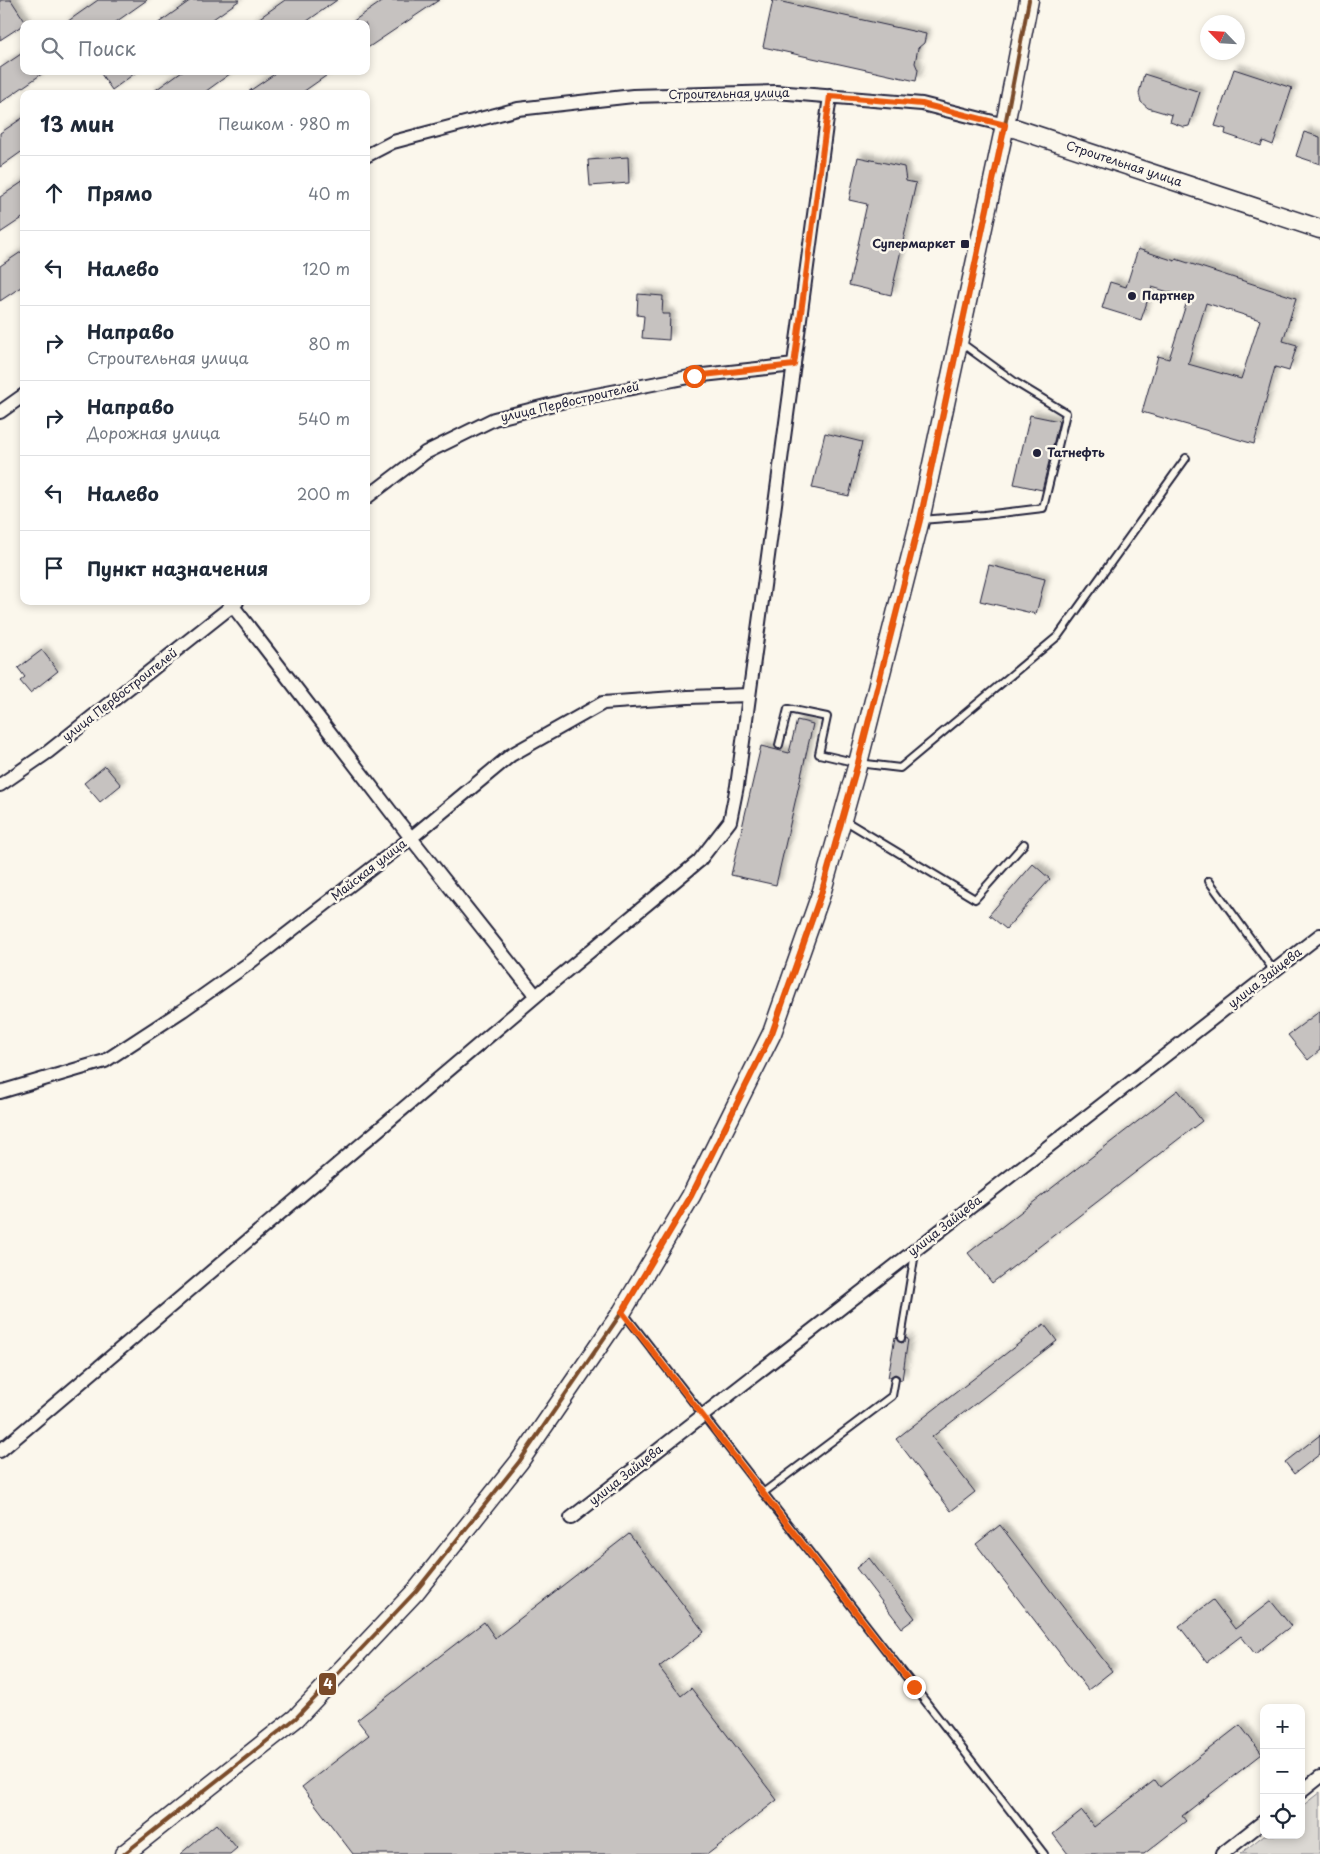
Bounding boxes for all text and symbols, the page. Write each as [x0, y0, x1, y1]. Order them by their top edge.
north arrow [1200, 15, 1245, 60]
search box [20, 20, 370, 75]
icon: search [38, 34, 66, 62]
text: Поиск [78, 34, 136, 62]
street label: Строительная улица [668, 83, 790, 103]
text: 13 мин [40, 107, 115, 139]
text: Пешком · 980 m [218, 111, 350, 135]
street label: Строительная улица [1064, 136, 1185, 190]
icon: ahead [40, 179, 68, 207]
text: Прямо [87, 179, 152, 207]
text: 40 m [308, 181, 350, 205]
place label: Супермаркет [872, 234, 956, 252]
marker: Супермаркет [959, 238, 971, 250]
icon: left [40, 254, 68, 282]
text: Налево [87, 254, 159, 282]
text: 120 m [303, 256, 350, 280]
place label: Партнер [1142, 286, 1195, 304]
marker: Партнер [1126, 290, 1138, 302]
text: Направо [87, 317, 174, 345]
icon: right [40, 329, 68, 357]
text: 80 m [308, 331, 350, 355]
text: Строительная улица [87, 345, 249, 369]
route start [683, 365, 706, 388]
street label: улица Первостроителей [499, 376, 641, 426]
text: Направо [87, 392, 174, 420]
icon: right [40, 404, 68, 432]
text: 540 m [297, 406, 350, 430]
text: Дорожная улица [87, 420, 220, 444]
place label: Татнефть [1047, 443, 1105, 461]
marker: Татнефть [1031, 447, 1043, 459]
icon: left [40, 479, 68, 507]
text: Налево [87, 479, 159, 507]
text: 200 m [297, 481, 350, 505]
icon: arrive [40, 554, 68, 582]
text: Пункт назначения [87, 554, 268, 582]
street label: улица Первостроителей [58, 643, 181, 745]
street label: Майская улица [327, 834, 410, 904]
street label: улица Зайцева [1224, 942, 1306, 1012]
street label: улица Зайцева [904, 1190, 986, 1260]
street label: улица Зайцева [585, 1439, 667, 1509]
line badge: 4 [318, 1672, 337, 1696]
text: 4 [323, 1673, 333, 1694]
route end [903, 1676, 926, 1699]
map controls [1260, 1704, 1305, 1839]
button: + [1260, 1704, 1305, 1749]
button: − [1260, 1749, 1305, 1794]
button: locate [1260, 1794, 1305, 1839]

